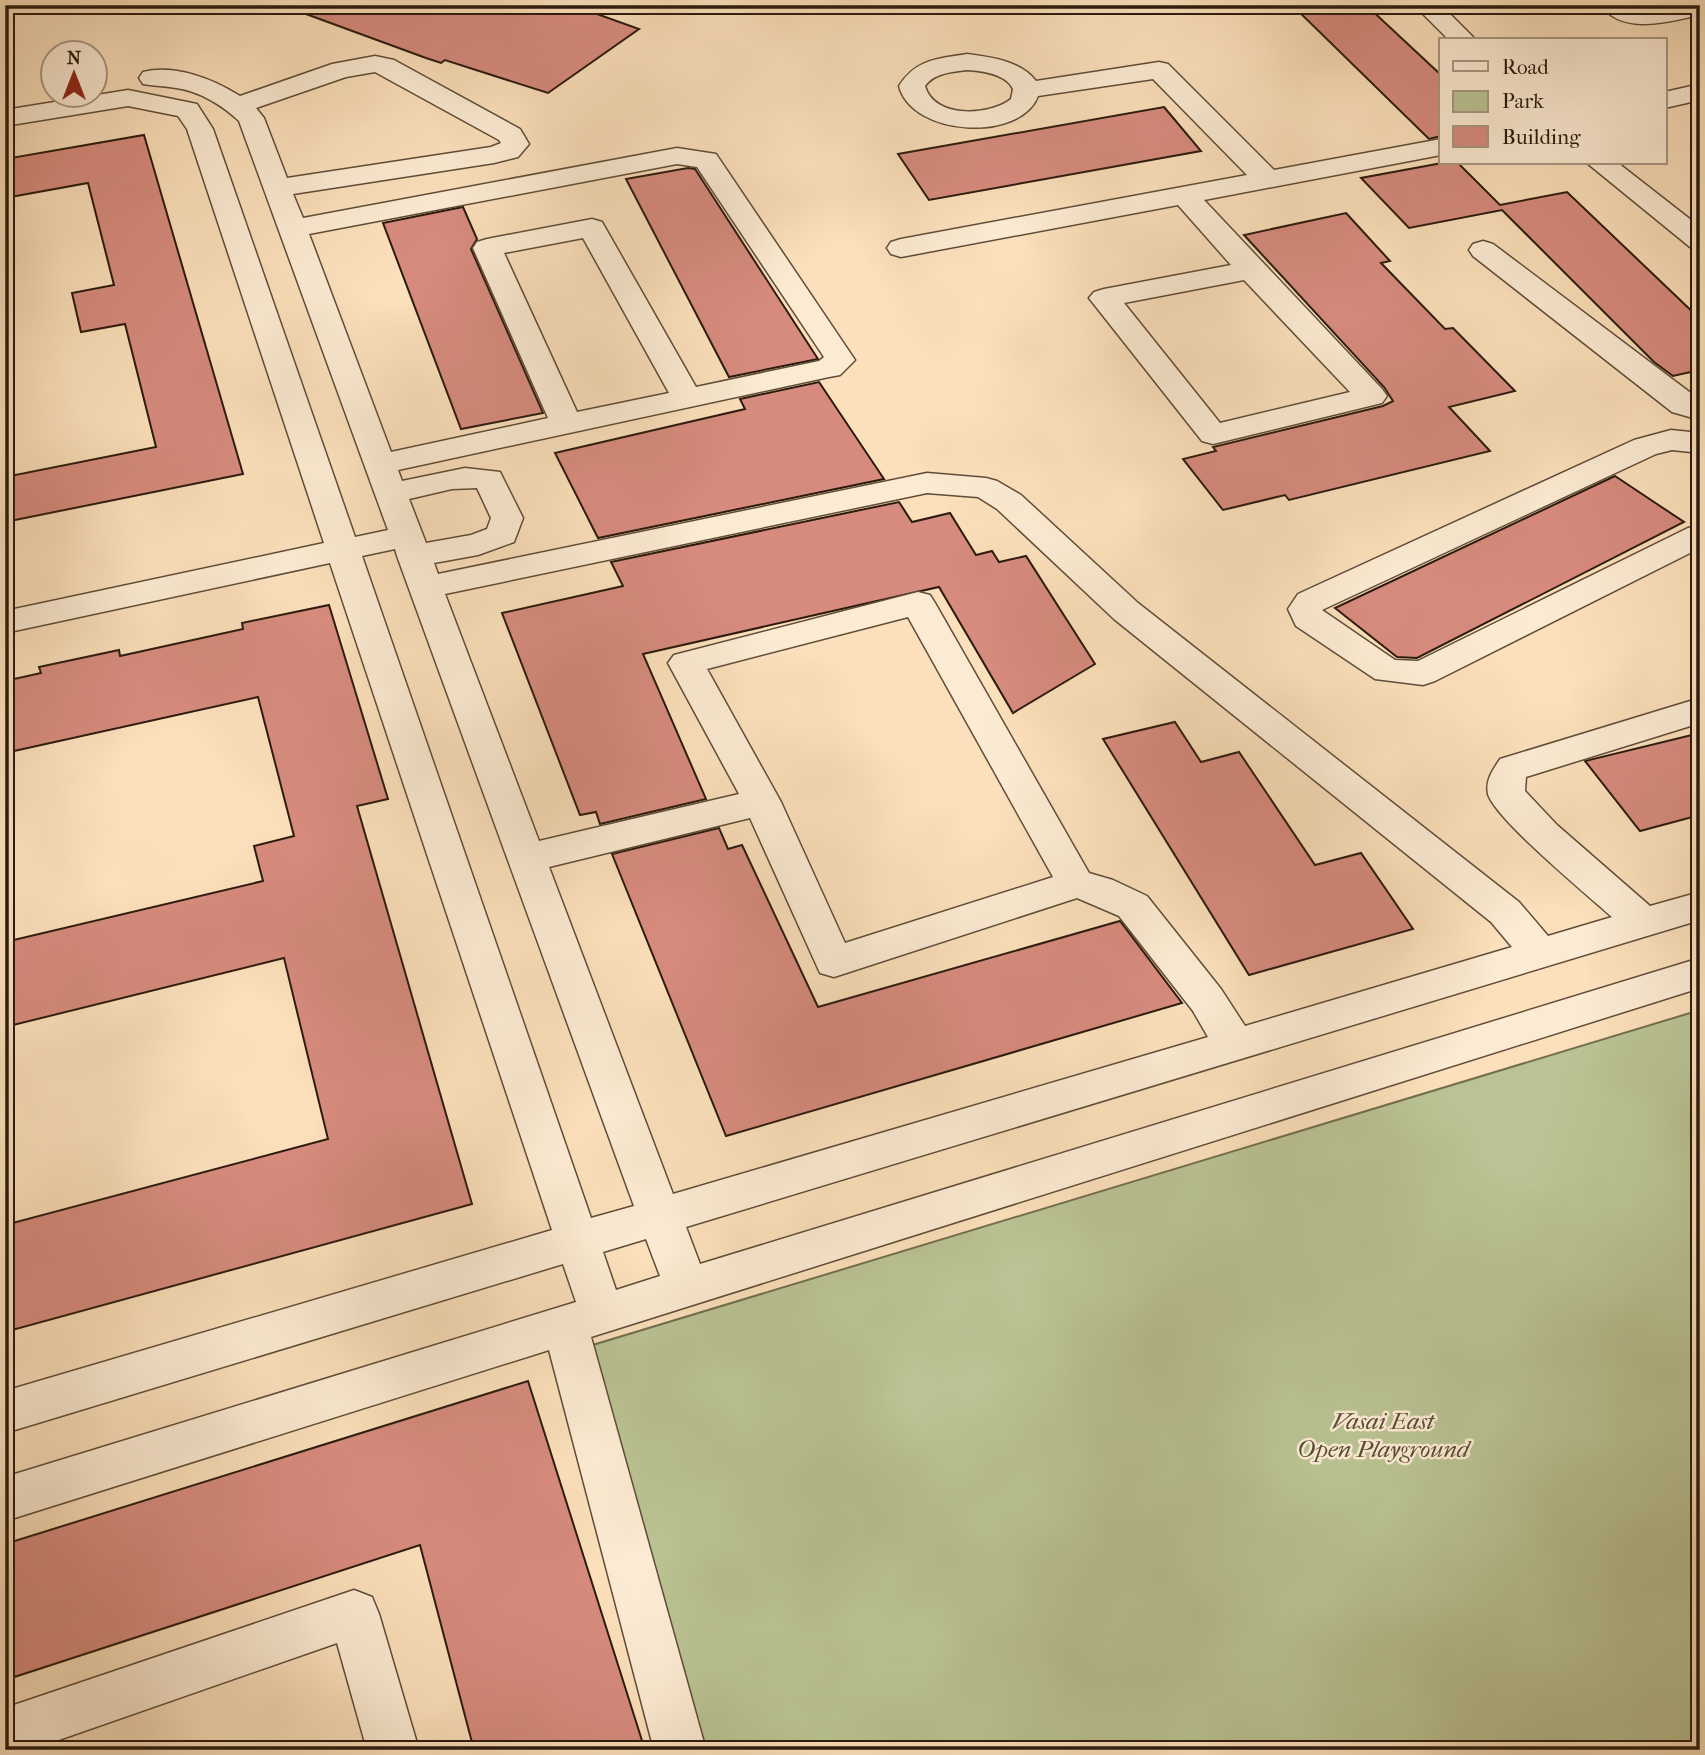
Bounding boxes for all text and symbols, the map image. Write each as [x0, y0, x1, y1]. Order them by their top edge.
north arrow [38, 38, 108, 108]
legend [1439, 38, 1666, 164]
text: N [67, 47, 82, 69]
text: Road [1502, 55, 1549, 79]
text: Park [1502, 89, 1544, 113]
text: Building [1502, 125, 1581, 149]
park label: Vasai East Open Playground [1297, 1407, 1472, 1463]

